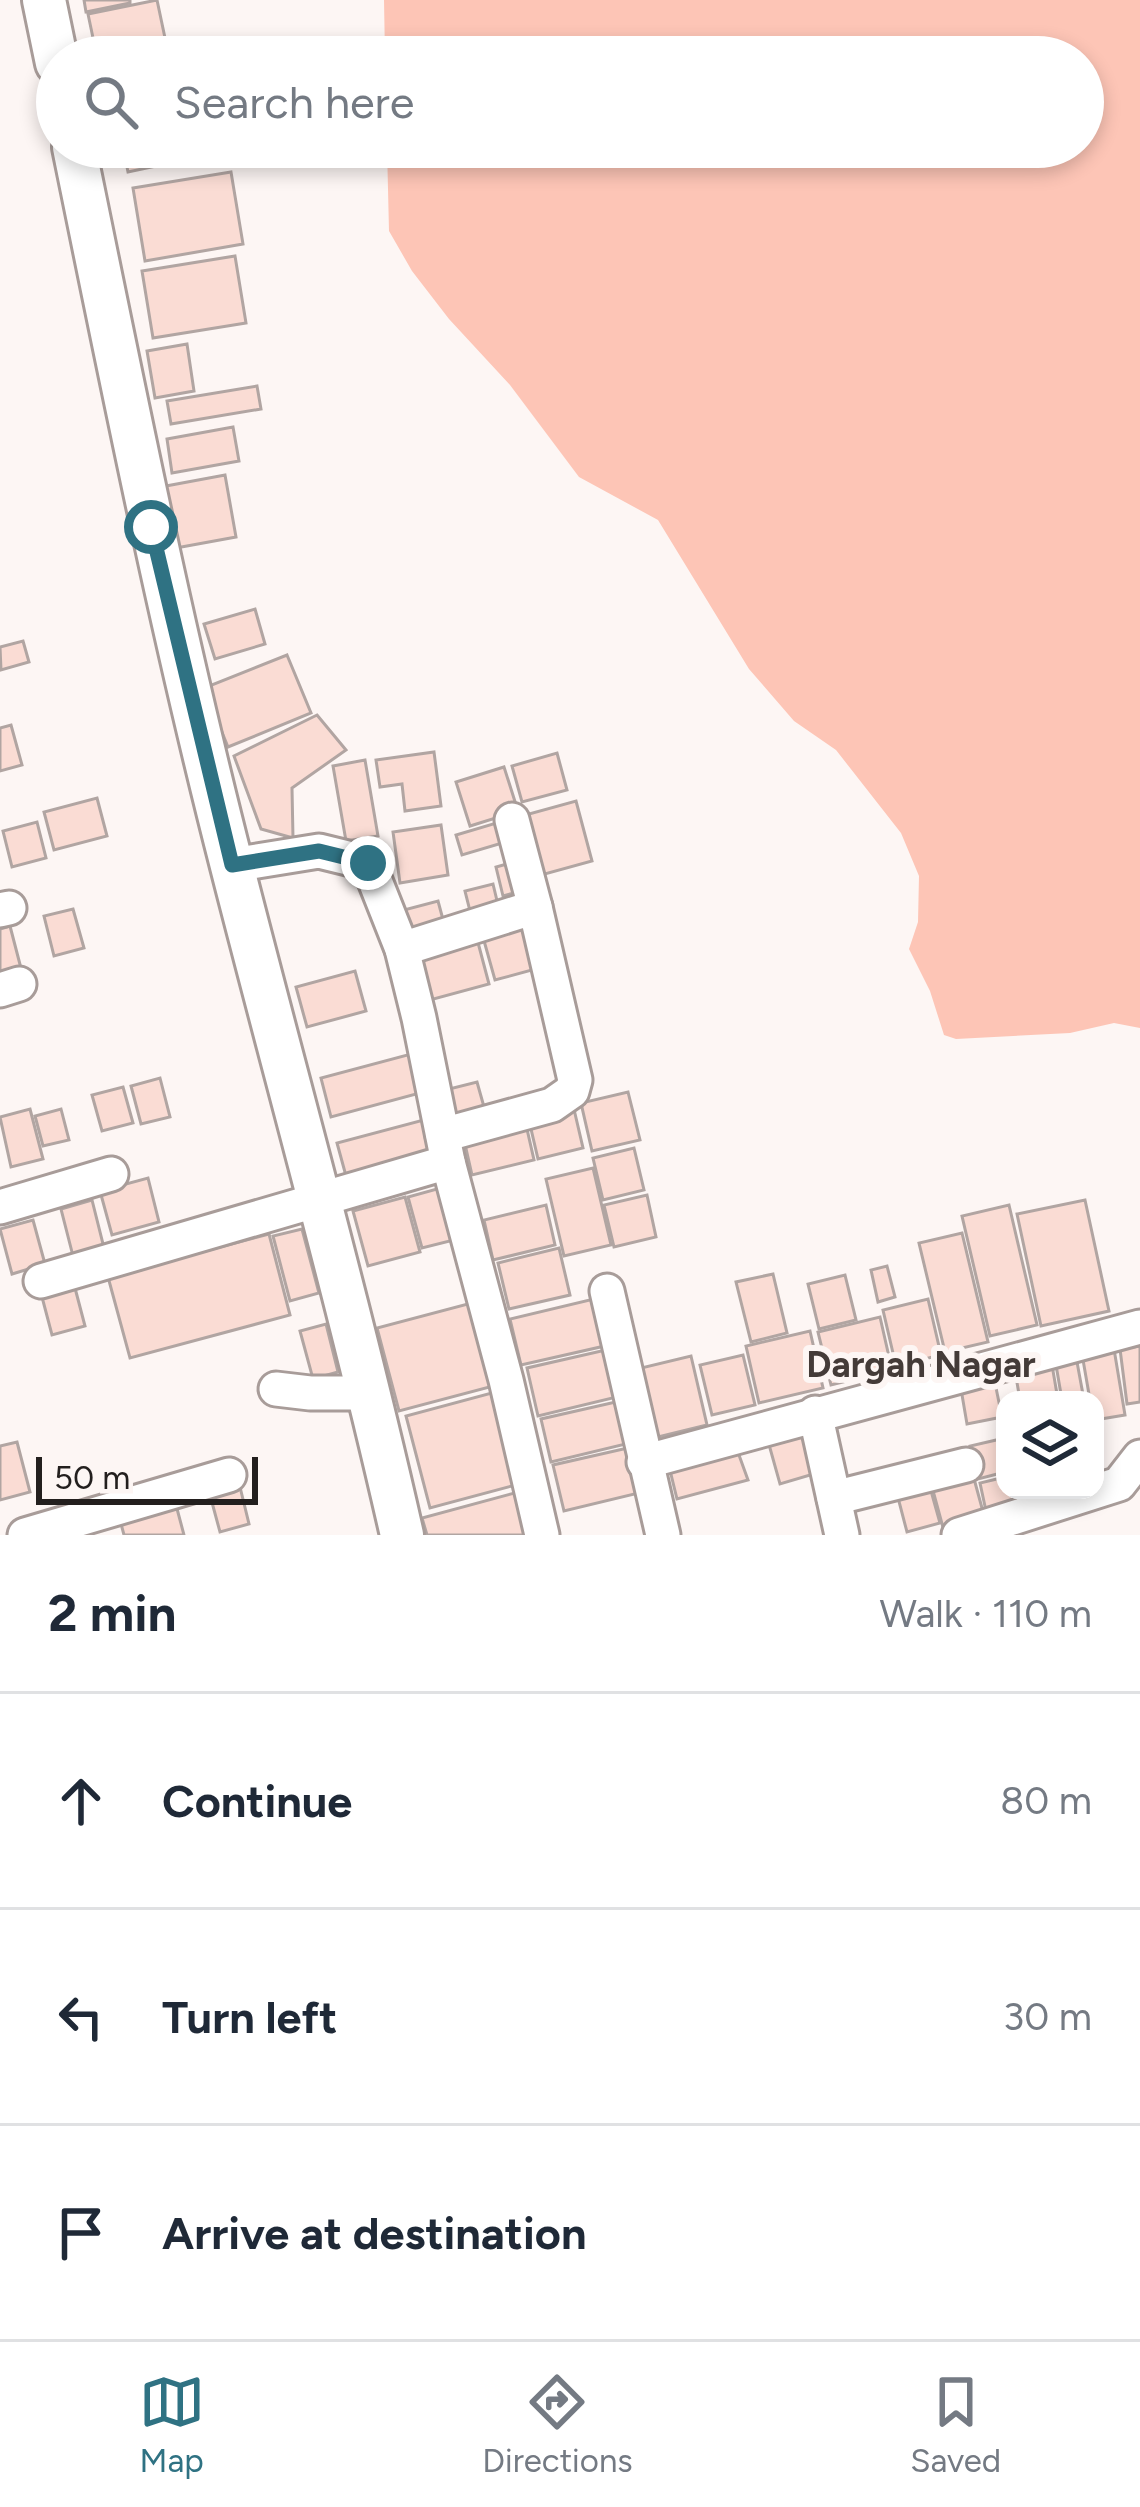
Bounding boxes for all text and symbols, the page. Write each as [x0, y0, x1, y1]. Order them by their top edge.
search box [36, 36, 1104, 168]
icon: search [78, 69, 144, 135]
text: Search here [174, 75, 414, 129]
route start [124, 500, 178, 554]
route end [341, 836, 395, 890]
district label: Dargah Nagar [806, 1343, 1036, 1386]
map controls [996, 1391, 1104, 1499]
button: layers [996, 1391, 1104, 1499]
scale bar [36, 1451, 258, 1504]
text: 50 m [54, 1458, 130, 1497]
text: 2 min [48, 1583, 176, 1644]
text: Walk · 110 m [880, 1590, 1092, 1637]
icon: ahead [48, 1768, 114, 1834]
text: Continue [162, 1774, 352, 1828]
text: 80 m [1000, 1777, 1092, 1824]
icon: left [48, 1984, 114, 2050]
text: Turn left [162, 1990, 337, 2044]
text: 30 m [1003, 1993, 1092, 2040]
icon: arrive [48, 2200, 114, 2266]
text: Arrive at destination [162, 2206, 586, 2260]
tab: Map [139, 2369, 205, 2480]
tab: Directions [482, 2369, 633, 2480]
tab: Saved [910, 2369, 1001, 2480]

